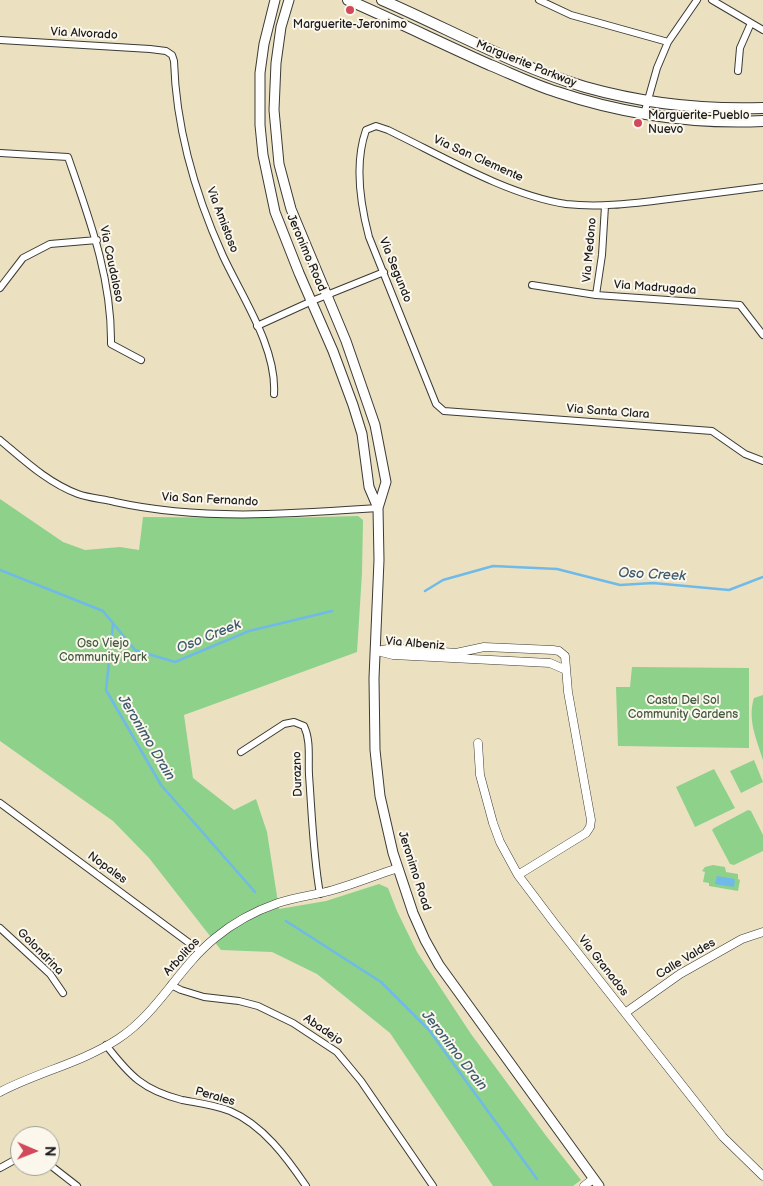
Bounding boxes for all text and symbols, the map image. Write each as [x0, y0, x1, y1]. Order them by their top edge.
marker: Marguerite-Jeronimo [344, 4, 356, 16]
place label: Marguerite-Jeronimo [293, 18, 407, 32]
street label: Via Alvorado [50, 25, 118, 43]
street label: Marguerite Parkway [474, 37, 578, 91]
place label: Marguerite-Pueblo Nuevo [648, 109, 749, 137]
marker: Marguerite-Pueblo Nuevo [632, 117, 644, 129]
street label: Via San Clemente [431, 133, 525, 185]
street label: Via Amistoso [203, 185, 241, 255]
street label: Jeronimo Road [283, 212, 329, 294]
street label: Via Medono [580, 217, 600, 283]
street label: Via Caudaloso [96, 224, 126, 304]
street label: Via Segundo [375, 235, 415, 305]
street label: Via Madrugada [613, 278, 697, 298]
street label: Via Santa Clara [566, 402, 650, 422]
street label: Via San Fernando [161, 490, 259, 510]
water label: Oso Creek [618, 565, 686, 585]
water label: Oso Creek [174, 616, 244, 658]
street label: Via Albeniz [385, 634, 445, 654]
park label: Oso Viejo Community Park [59, 637, 147, 665]
water label: Jeronimo Drain [114, 692, 178, 784]
park label: Casta Del Sol Community Gardens [628, 694, 738, 722]
street label: Durazno [290, 751, 306, 797]
street label: Jeronimo Road [394, 829, 434, 913]
street label: Nopales [84, 849, 130, 887]
street label: Golondrina [14, 926, 66, 978]
street label: Via Granados [575, 933, 631, 999]
street label: Arbolitos [161, 935, 203, 979]
street label: Calle Valdes [654, 936, 718, 982]
water label: Jeronimo Drain [418, 1008, 490, 1094]
street label: Abadejo [301, 1012, 345, 1048]
street label: Perales [193, 1084, 237, 1110]
north arrow [10, 1126, 60, 1176]
text: N [41, 1146, 58, 1157]

